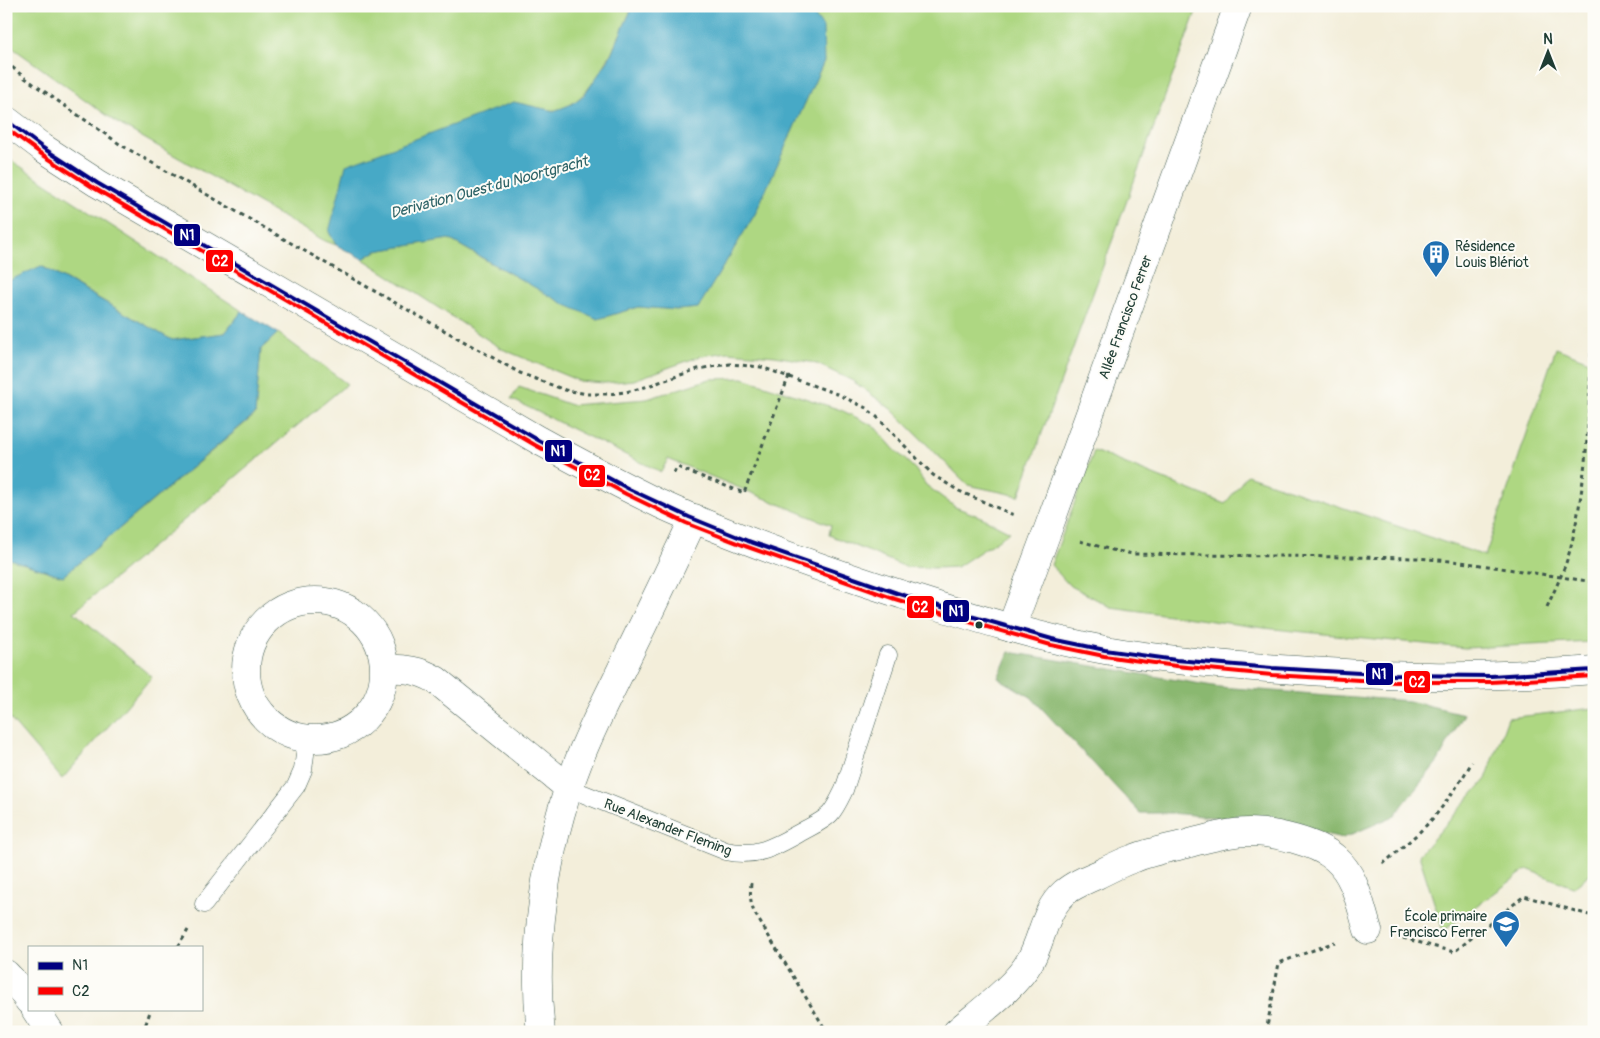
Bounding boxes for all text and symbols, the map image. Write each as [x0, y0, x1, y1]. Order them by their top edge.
north arrow [1522, 28, 1572, 78]
text: N [1543, 31, 1553, 48]
water label: Derivation Ouest du Noortgracht [388, 151, 592, 223]
line badge: N1 [173, 223, 201, 247]
text: N1 [180, 227, 194, 244]
place label: Résidence Louis Blériot [1455, 238, 1529, 271]
building icon: Résidence Louis Blériot [1421, 239, 1451, 278]
line badge: C2 [205, 249, 234, 273]
text: C2 [212, 253, 228, 270]
street label: Allée Francisco Ferrer [1095, 253, 1156, 381]
line badge: N1 [544, 439, 573, 463]
text: N1 [551, 443, 565, 460]
line badge: C2 [578, 464, 606, 488]
text: C2 [584, 467, 600, 484]
line badge: C2 [906, 595, 935, 619]
text: C2 [912, 599, 928, 616]
line badge: N1 [942, 599, 970, 623]
text: N1 [949, 603, 963, 620]
unlabelled marker [974, 620, 984, 630]
line badge: N1 [1365, 662, 1394, 686]
text: N1 [1372, 666, 1386, 683]
line badge: C2 [1403, 670, 1431, 694]
text: C2 [1409, 674, 1425, 691]
street label: Rue Alexander Fleming [601, 795, 734, 860]
place label: École primaire Francisco Ferrer [1390, 907, 1487, 941]
school or university icon: École primaire Francisco Ferrer [1491, 909, 1521, 948]
legend [28, 946, 202, 1010]
text: N1 [72, 956, 88, 975]
text: C2 [72, 982, 90, 1001]

